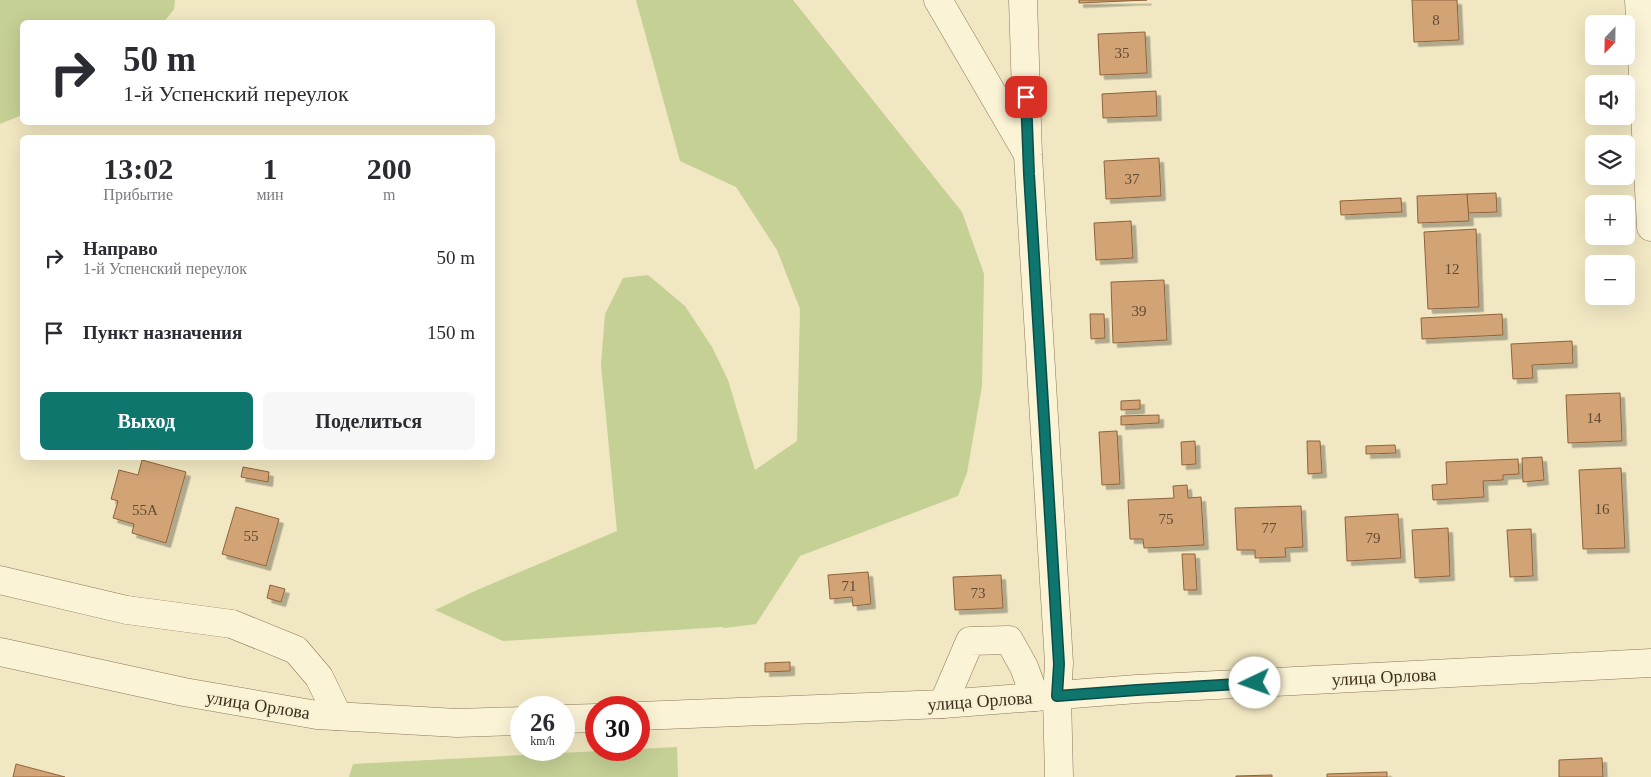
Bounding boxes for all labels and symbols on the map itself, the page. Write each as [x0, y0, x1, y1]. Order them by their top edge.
house number: 8 [1432, 12, 1440, 28]
north arrow [1585, 15, 1635, 65]
house number: 35 [1115, 45, 1130, 61]
pin [1005, 76, 1047, 118]
house number: 37 [1125, 171, 1140, 187]
house number: 12 [1445, 261, 1460, 277]
house number: 39 [1132, 303, 1147, 319]
house number: 14 [1587, 410, 1602, 426]
house number: 16 [1595, 501, 1610, 517]
house number: 55А [132, 502, 158, 518]
house number: 75 [1159, 511, 1174, 527]
house number: 77 [1262, 520, 1277, 536]
house number: 55 [244, 528, 259, 544]
house number: 79 [1366, 530, 1381, 546]
house number: 71 [842, 578, 857, 594]
house number: 73 [971, 585, 986, 601]
position arrow [1228, 656, 1280, 708]
street label: улица Орлова [1331, 664, 1437, 690]
street label: улица Орлова [205, 687, 311, 723]
street label: улица Орлова [927, 687, 1033, 715]
speed limit sign: 30 [585, 696, 650, 761]

